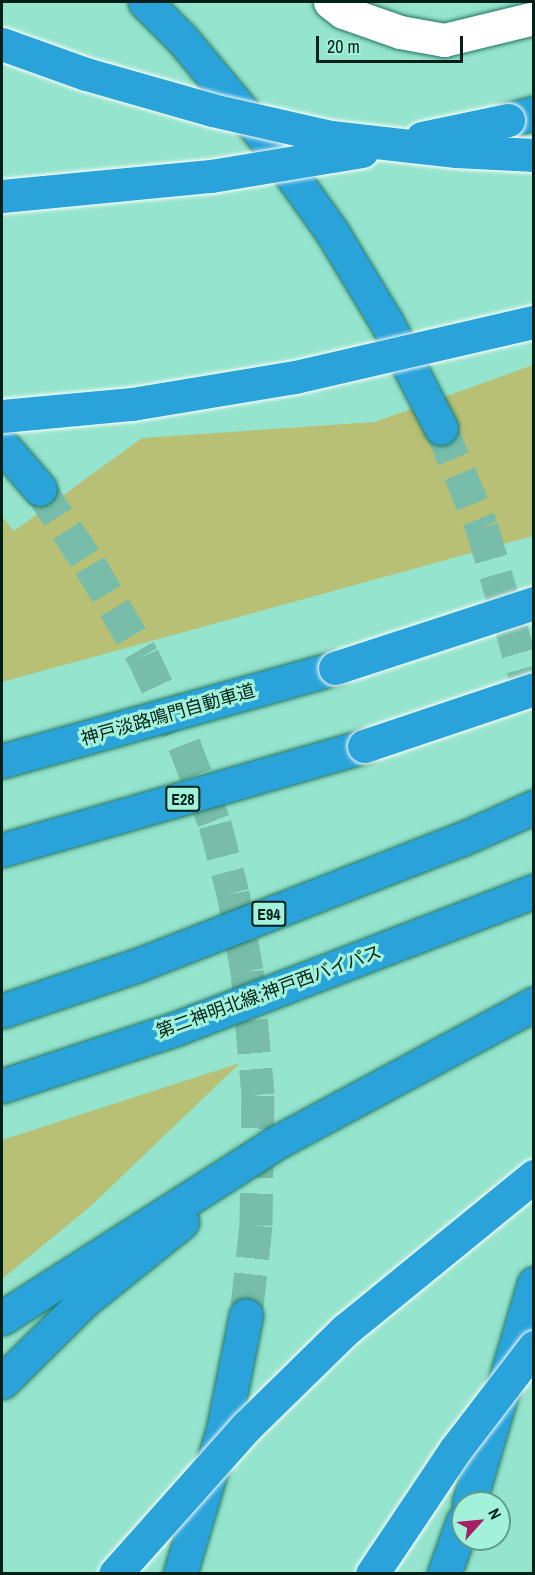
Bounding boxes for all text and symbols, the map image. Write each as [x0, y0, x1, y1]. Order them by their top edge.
scale bar [319, 24, 466, 62]
text: 20 m [327, 34, 360, 59]
street label: 神戸淡路鳴門自動車道 [79, 680, 257, 750]
road number: E28 [165, 786, 201, 812]
road number: E94 [251, 901, 287, 927]
street label: 第二神明北線;神戸西バイパス [153, 941, 385, 1043]
north arrow [451, 1491, 511, 1551]
text: N [483, 1505, 507, 1523]

